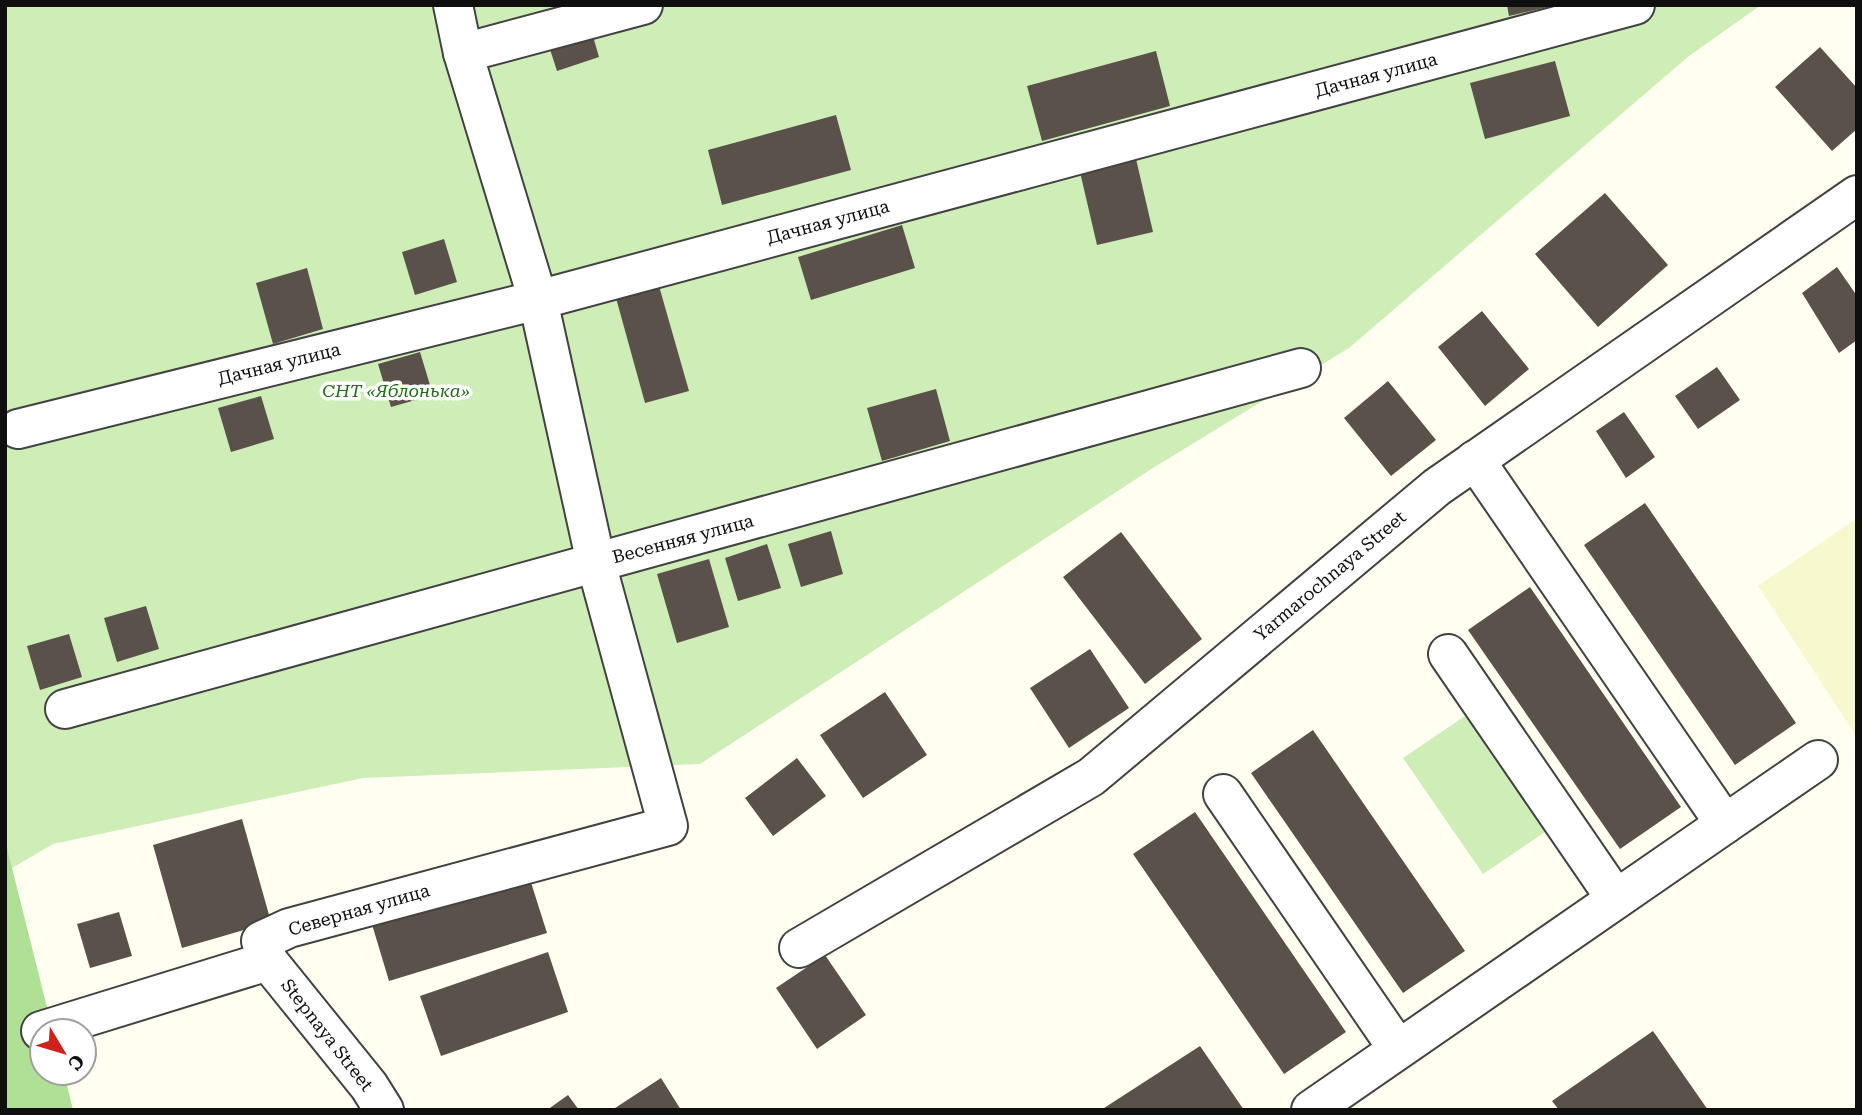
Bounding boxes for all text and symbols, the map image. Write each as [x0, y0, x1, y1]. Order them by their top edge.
street label: Дачная улица [1312, 48, 1440, 101]
street label: Дачная улица [764, 195, 892, 248]
street label: Дачная улица [215, 338, 343, 389]
park label: СНТ «Яблонька» [322, 380, 470, 401]
street label: Yarmarochnaya Street [1250, 506, 1410, 645]
street label: Весенняя улица [610, 509, 756, 567]
street label: Северная улица [286, 879, 432, 940]
street label: Stepnaya Street [277, 974, 378, 1095]
north arrow [28, 1017, 98, 1087]
text: С [63, 1050, 89, 1074]

